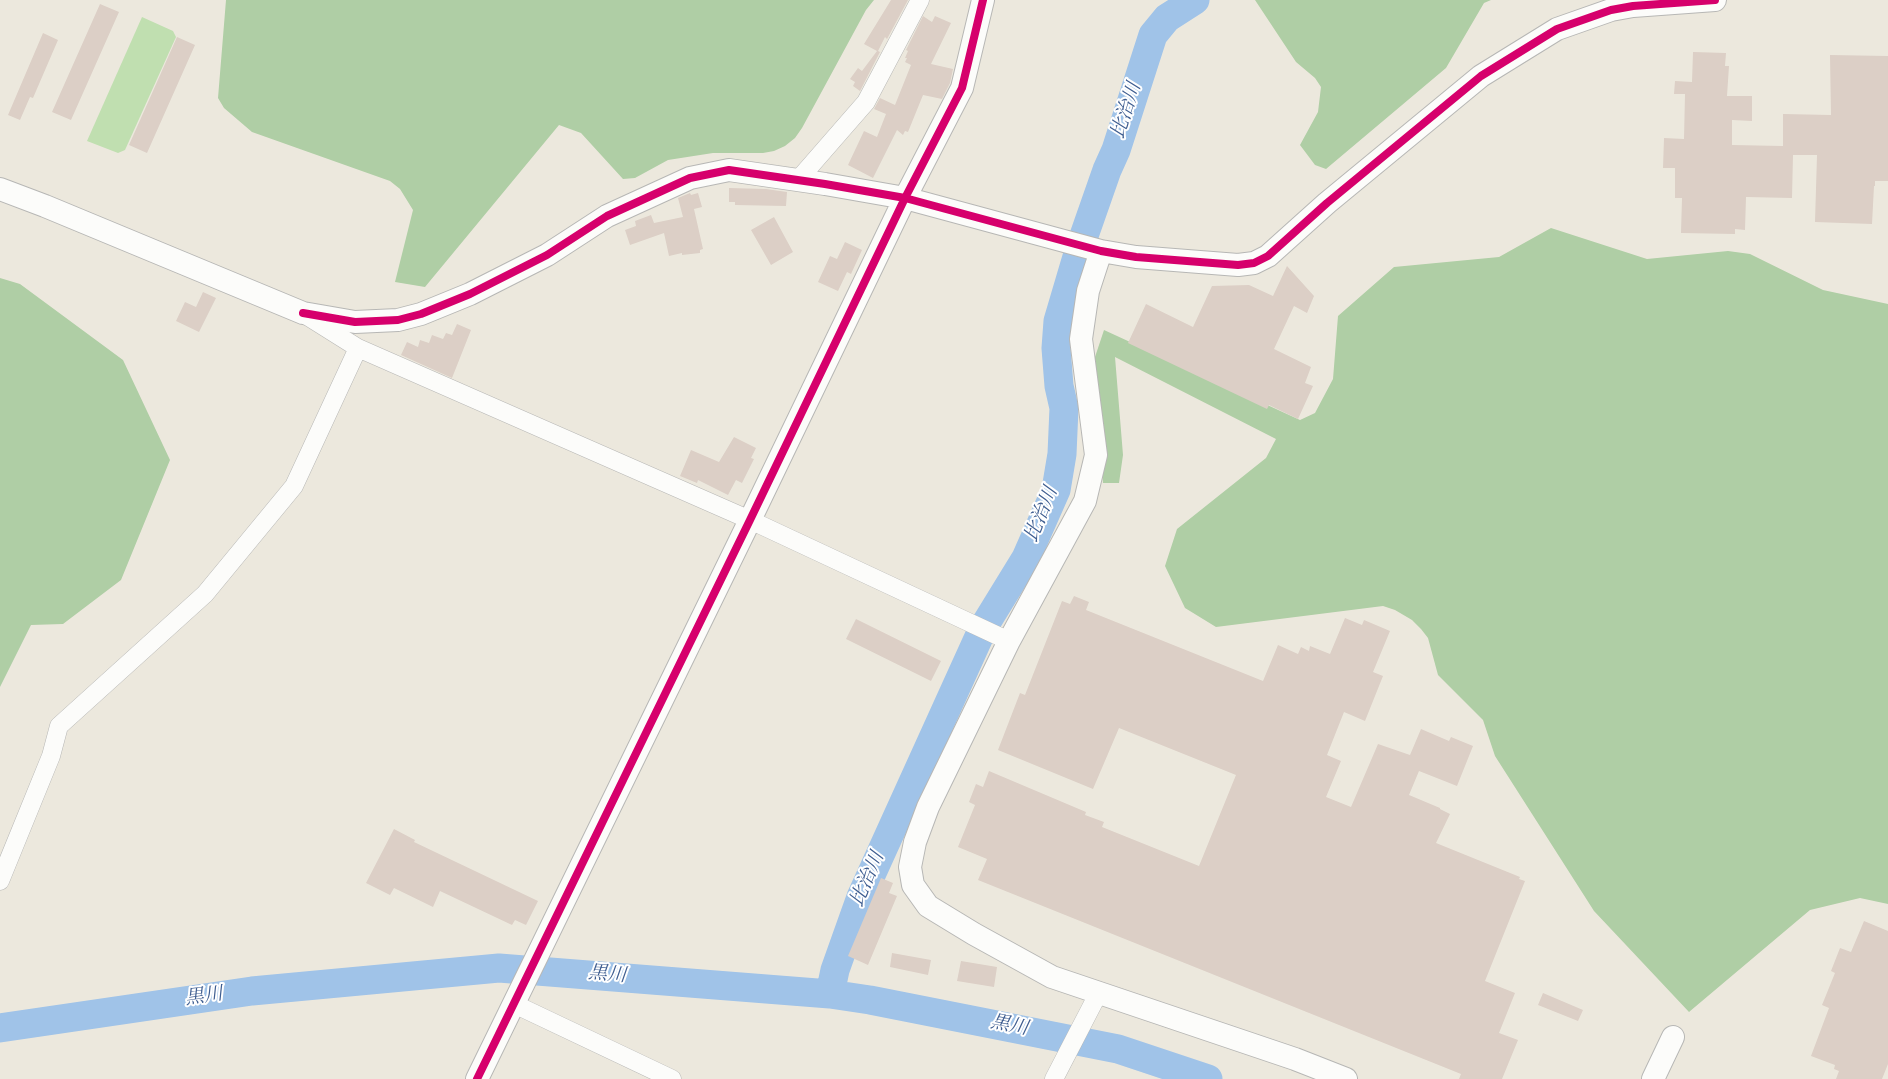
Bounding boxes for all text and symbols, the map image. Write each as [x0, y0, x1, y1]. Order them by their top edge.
water label: 比治川 [1108, 80, 1148, 142]
water label: 比治川 [1022, 484, 1064, 546]
water label: 比治川 [847, 849, 891, 911]
water label: 黒川 [587, 963, 627, 989]
water label: 黒川 [184, 984, 224, 1012]
water label: 黒川 [988, 1012, 1030, 1042]

